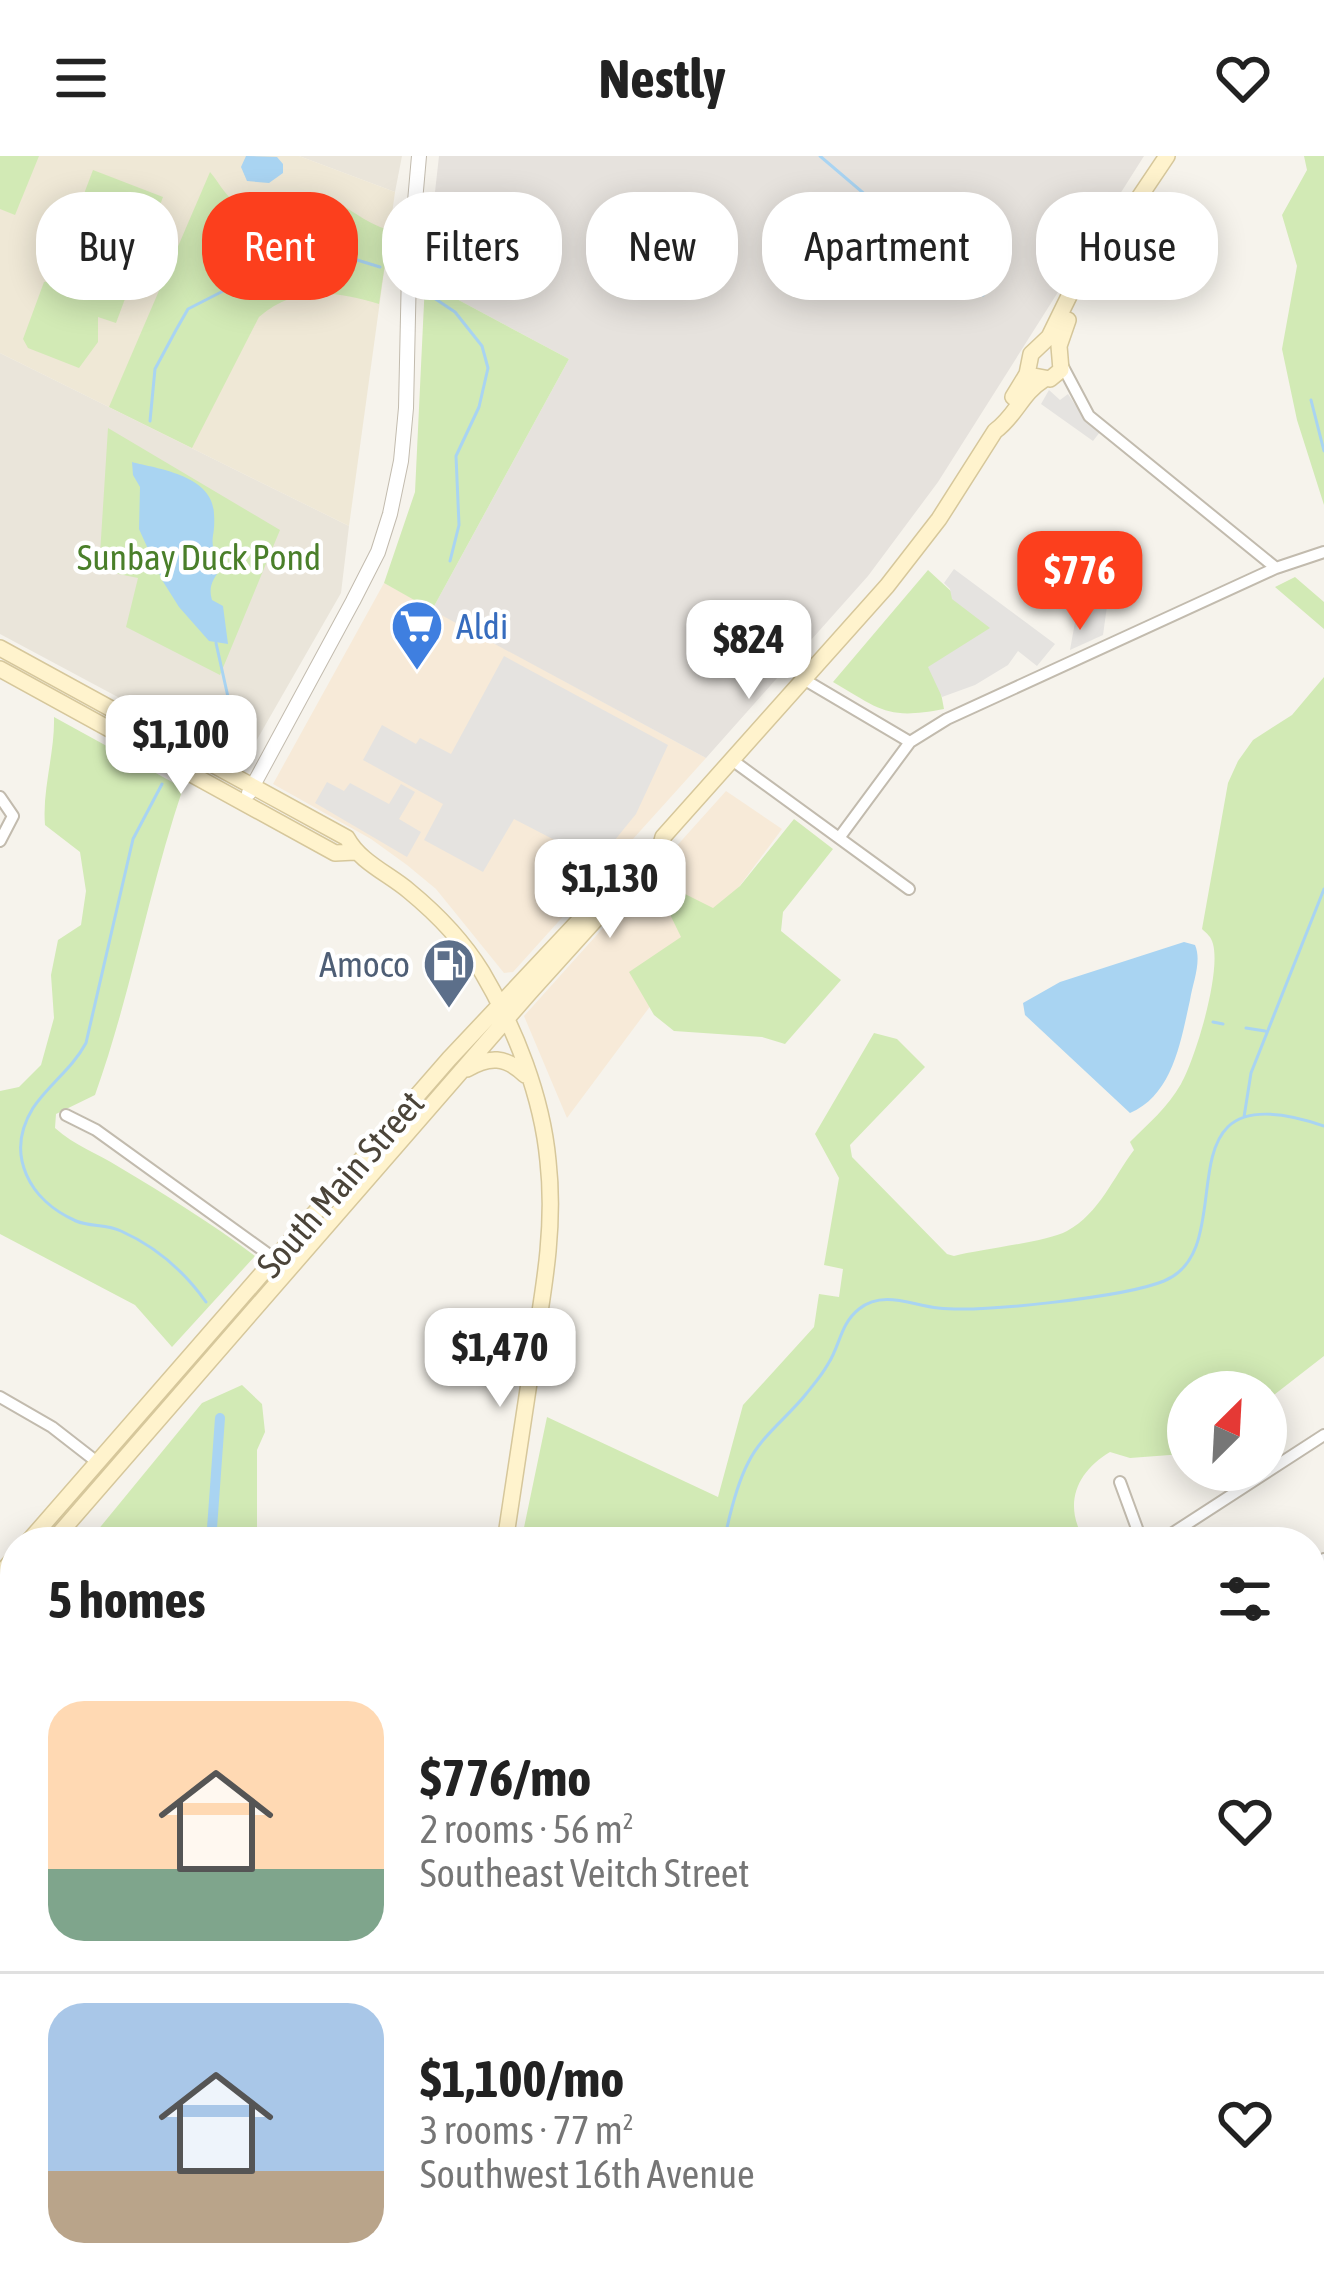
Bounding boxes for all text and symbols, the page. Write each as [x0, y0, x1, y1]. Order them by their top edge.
icon: menu [48, 45, 114, 111]
icon: heart [1210, 45, 1276, 111]
text: Nestly [598, 48, 726, 109]
chip: Buy [36, 192, 178, 300]
chip: Rent [202, 192, 358, 300]
chip: Filters [382, 192, 562, 300]
chip: New [586, 192, 738, 300]
chip: Apartment [762, 192, 1012, 300]
chip: House [1036, 192, 1218, 300]
pin: $776 [1009, 531, 1151, 633]
park label: Sunbay Duck Pond [77, 536, 321, 578]
text: $776 [1044, 548, 1116, 592]
supermarket icon: Aldi [389, 598, 445, 672]
pin: $824 [678, 600, 820, 702]
place label: Aldi [456, 605, 508, 647]
text: $824 [713, 617, 785, 661]
pin: $1,100 [83, 695, 279, 797]
text: $1,100 [133, 712, 229, 756]
pin: $1,130 [512, 839, 708, 941]
text: $1,130 [562, 856, 658, 900]
fuel station icon: Amoco [421, 936, 477, 1010]
place label: Amoco [319, 943, 410, 985]
street label: South Main Street [248, 1082, 432, 1286]
pin: $1,470 [402, 1308, 598, 1410]
text: $1,470 [452, 1325, 548, 1369]
north arrow [1167, 1371, 1287, 1491]
map controls [1167, 1371, 1287, 1491]
icon: filters [1212, 1566, 1278, 1632]
text: 5 homes [48, 1570, 206, 1629]
text: $776/mo [420, 1748, 591, 1807]
icon: home [144, 1749, 288, 1893]
icon: heart [1212, 1788, 1278, 1854]
text: 2 rooms · 56 m² [420, 1807, 634, 1851]
text: Southeast Veitch Street [420, 1851, 750, 1895]
text: $1,100/mo [420, 2049, 624, 2108]
icon: home [144, 2051, 288, 2195]
icon: heart [1212, 2090, 1278, 2156]
text: 3 rooms · 77 m² [420, 2108, 634, 2152]
text: Southwest 16th Avenue [420, 2152, 755, 2196]

